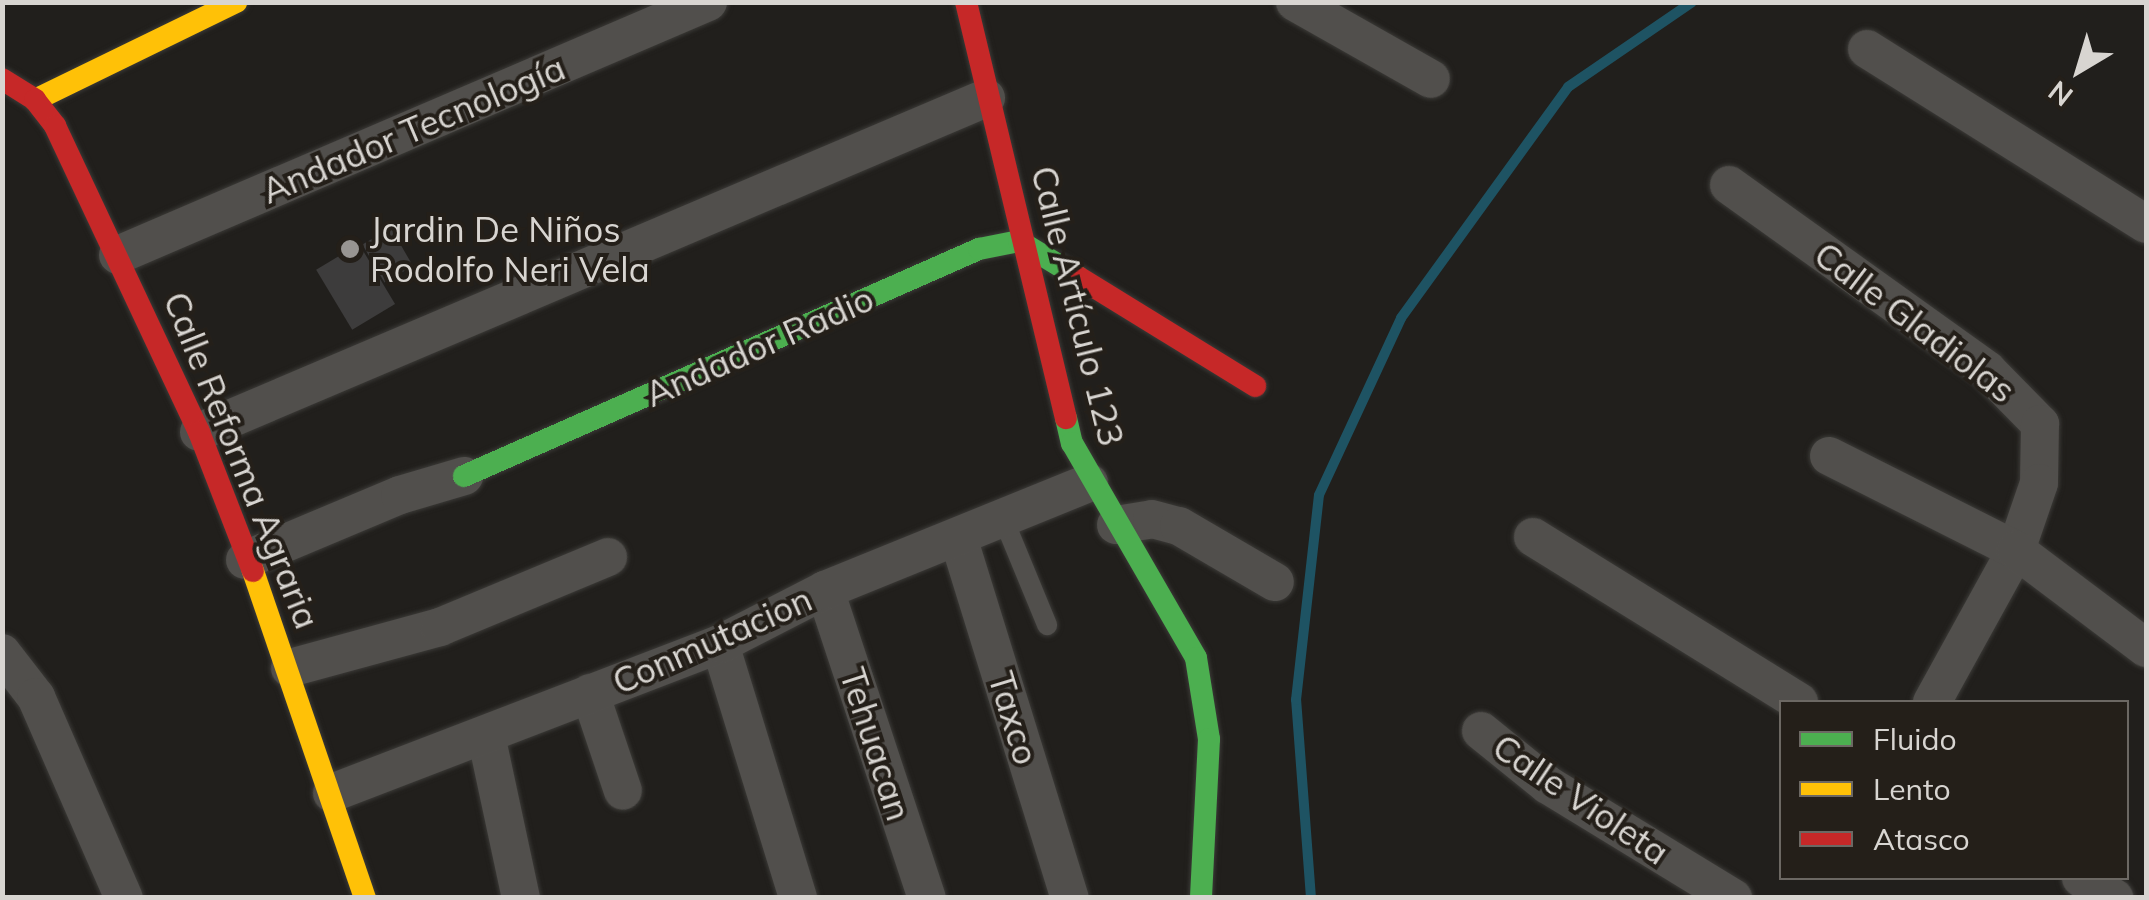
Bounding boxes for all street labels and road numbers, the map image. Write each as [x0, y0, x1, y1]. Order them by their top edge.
street label: Andador Tecnología [255, 46, 571, 212]
street label: Calle Artículo 123 [1023, 162, 1133, 450]
street label: Calle Gladiolas [1806, 233, 2024, 411]
street label: Andador Radio [638, 277, 880, 415]
street label: Calle Reforma Agraria [155, 286, 329, 634]
street label: Conmutacion [606, 577, 818, 703]
street label: Tehuacan [832, 662, 920, 826]
street label: Taxco [980, 667, 1048, 769]
street label: Calle Violeta [1485, 725, 1677, 873]

